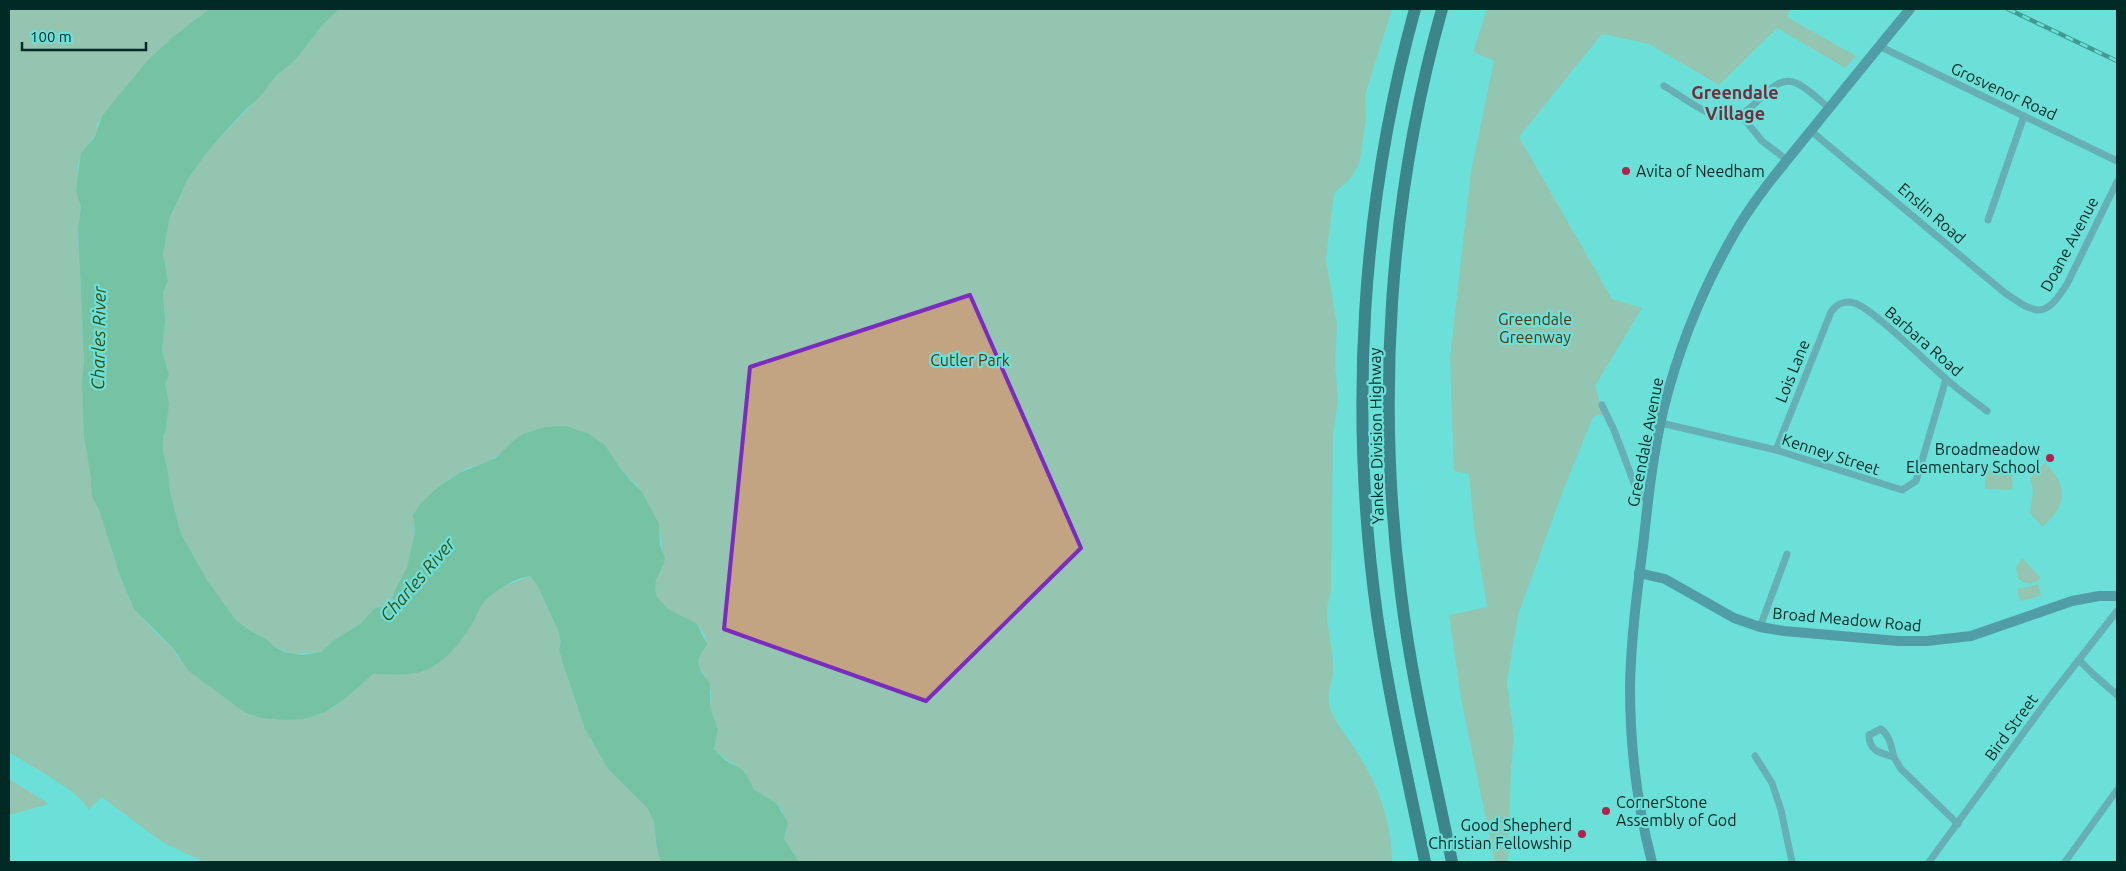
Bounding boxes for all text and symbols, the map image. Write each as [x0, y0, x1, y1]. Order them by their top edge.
scale bar [22, 20, 146, 52]
text: 100 m [30, 28, 72, 45]
street label: Grosvenor Road [1948, 59, 2060, 123]
district label: Greendale Village [1691, 82, 1779, 123]
place label: Avita of Needham [1636, 162, 1765, 180]
marker: Avita of Needham [1620, 165, 1632, 177]
street label: Enslin Road [1895, 179, 1969, 247]
street label: Doane Avenue [2037, 194, 2101, 294]
water label: Charles River [87, 285, 109, 390]
street label: Barbara Road [1882, 302, 1966, 380]
park label: Greendale Greenway [1498, 310, 1572, 346]
street label: Lois Lane [1771, 337, 1813, 405]
street label: Yankee Division Highway [1365, 347, 1387, 525]
park label: Cutler Park [930, 351, 1010, 369]
street label: Greendale Avenue [1624, 376, 1666, 508]
street label: Kenney Street [1780, 430, 1883, 478]
place label: Broadmeadow Elementary School [1906, 440, 2041, 476]
marker: Broadmeadow Elementary School [2044, 452, 2056, 464]
water label: Charles River [375, 533, 459, 625]
street label: Broad Meadow Road [1772, 604, 1922, 634]
street label: Bird Street [1981, 690, 2042, 764]
place label: CornerStone Assembly of God [1616, 793, 1737, 829]
marker: CornerStone Assembly of God [1600, 805, 1612, 817]
place label: Good Shepherd Christian Fellowship [1428, 816, 1572, 852]
marker: Good Shepherd Christian Fellowship [1576, 828, 1588, 840]

